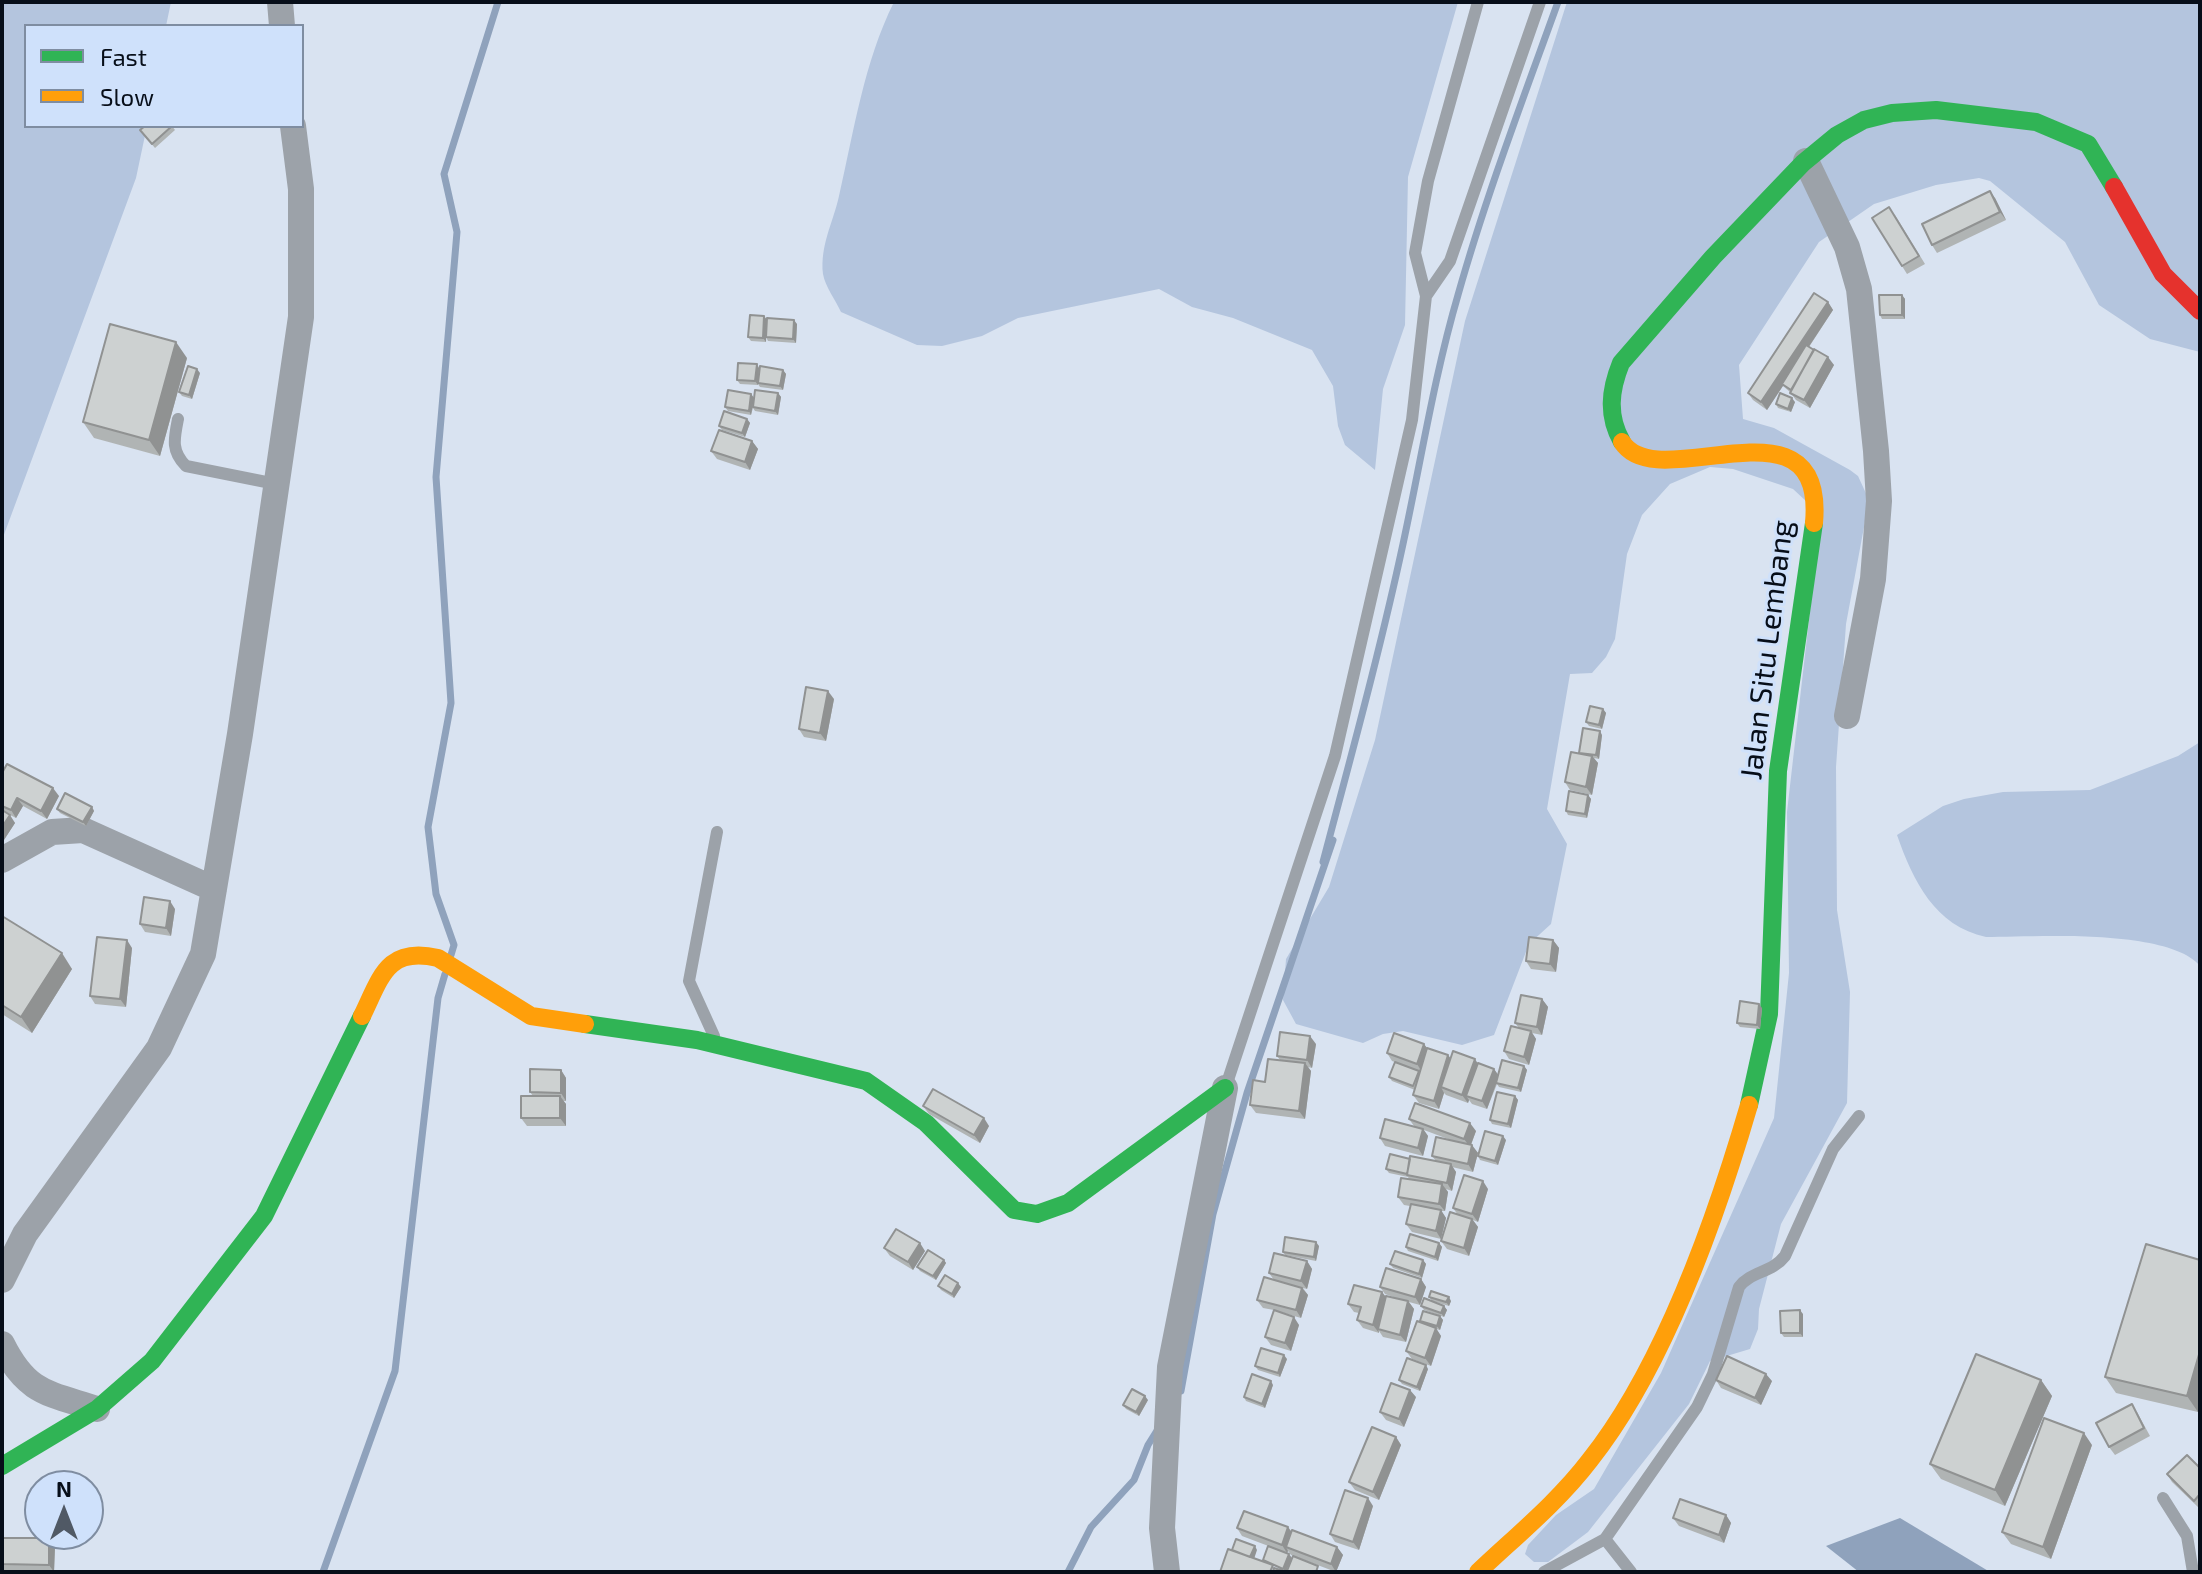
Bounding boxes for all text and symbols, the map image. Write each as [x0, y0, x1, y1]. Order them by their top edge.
legend [24, 24, 304, 128]
text: Fast [100, 42, 147, 71]
text: Slow [100, 82, 154, 111]
street label: Jalan Situ Lembang [1733, 518, 1801, 782]
north arrow [24, 1470, 104, 1550]
text: N [56, 1475, 72, 1501]

